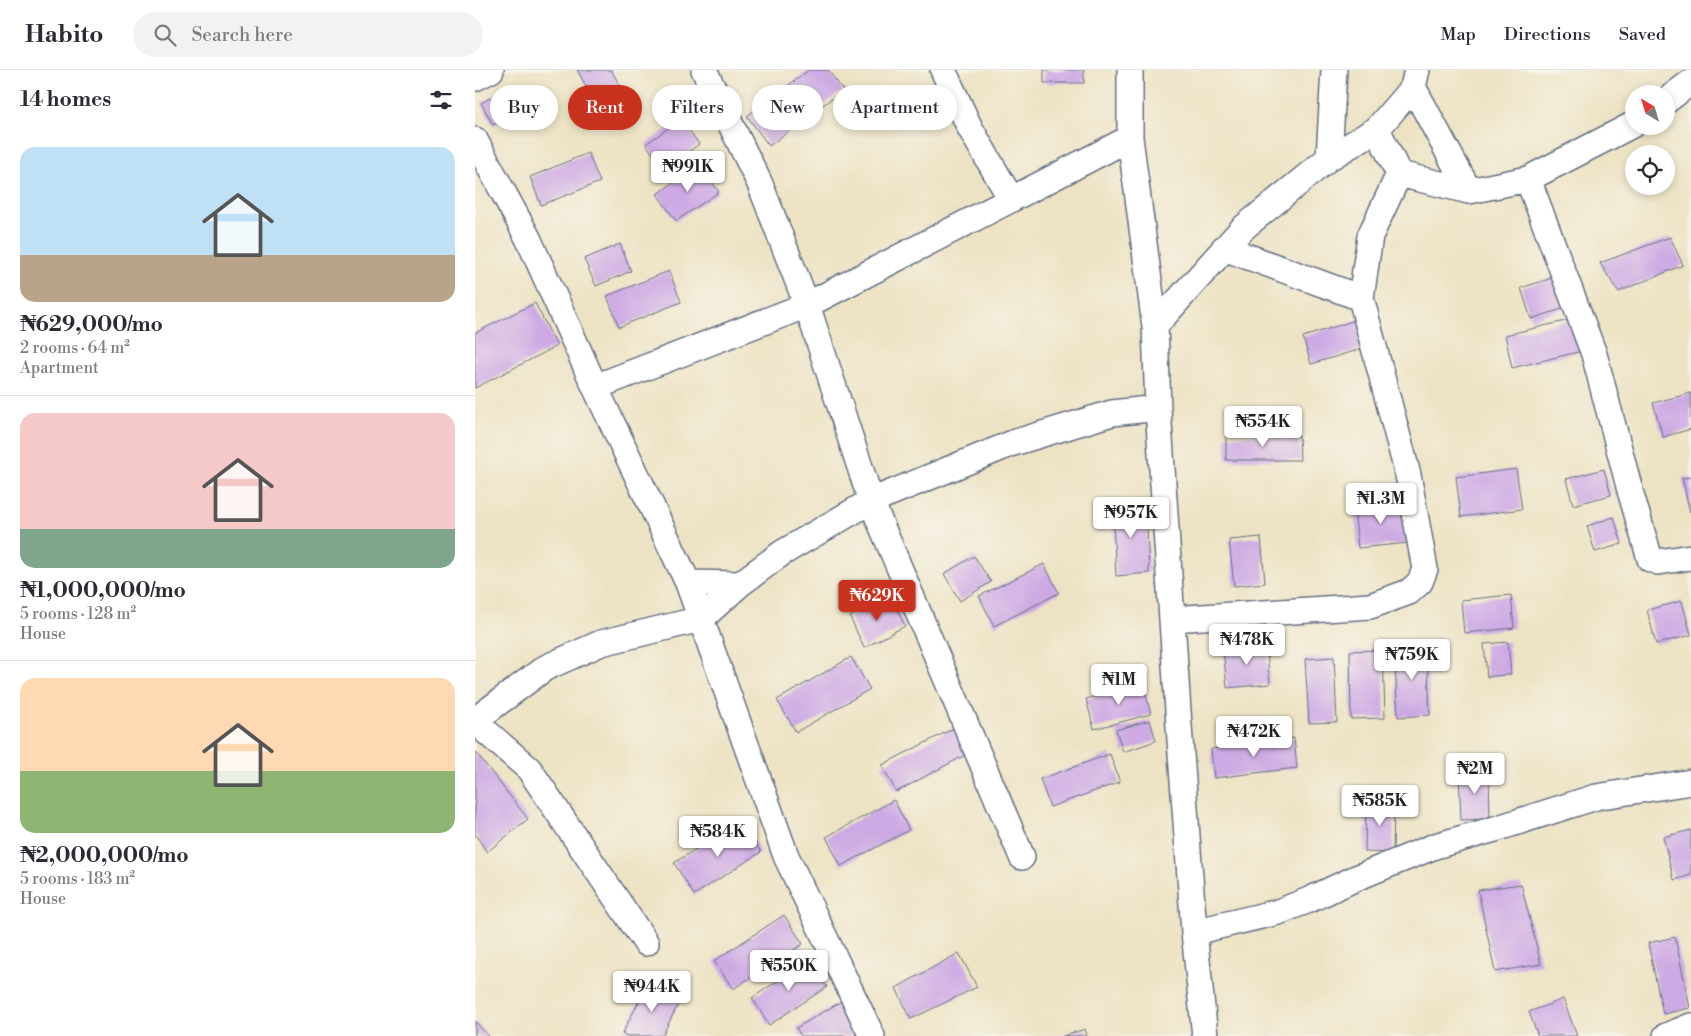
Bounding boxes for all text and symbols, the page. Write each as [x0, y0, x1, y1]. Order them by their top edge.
search box [133, 12, 483, 57]
text: Habito [25, 20, 103, 50]
icon: search [151, 21, 179, 49]
text: Search here [191, 23, 293, 47]
text: Map [1440, 23, 1476, 46]
text: Directions [1504, 23, 1591, 46]
text: Saved [1619, 23, 1666, 46]
chip: Buy [490, 85, 558, 130]
chip: Rent [568, 85, 642, 130]
chip: Filters [652, 85, 742, 130]
chip: New [752, 85, 823, 130]
chip: Apartment [833, 85, 957, 130]
north arrow [1625, 85, 1675, 135]
map controls [1625, 85, 1675, 195]
icon: filters [427, 86, 455, 114]
text: 14 homes [20, 87, 111, 113]
button: locate [1625, 145, 1675, 195]
pin: ₦991K [653, 150, 723, 193]
text: ₦991K [662, 157, 714, 177]
icon: home [193, 180, 283, 270]
text: ₦629,000/mo [20, 312, 163, 338]
text: 2 rooms · 64 m² [20, 338, 130, 358]
text: Apartment [20, 358, 99, 378]
pin: ₦554K [1228, 406, 1298, 448]
text: ₦554K [1235, 412, 1291, 432]
icon: home [193, 445, 283, 535]
pin: ₦1.3M [1346, 482, 1416, 525]
text: ₦1.3M [1357, 489, 1405, 509]
pin: ₦957K [1096, 496, 1166, 539]
text: ₦957K [1104, 503, 1158, 523]
text: ₦1,000,000/mo [20, 578, 186, 604]
pin: ₦629K [842, 580, 912, 622]
text: ₦629K [849, 586, 905, 606]
text: 5 rooms · 128 m² [20, 604, 136, 624]
text: House [20, 624, 66, 644]
pin: ₦478K [1212, 624, 1282, 666]
text: ₦478K [1220, 630, 1274, 650]
pin: ₦759K [1377, 638, 1447, 681]
text: ₦759K [1385, 645, 1439, 665]
pin: ₦1M [1095, 664, 1143, 706]
text: ₦1M [1102, 670, 1136, 690]
icon: home [193, 710, 283, 800]
pin: ₦472K [1219, 716, 1289, 758]
text: ₦472K [1227, 722, 1281, 742]
pin: ₦2M [1451, 752, 1499, 795]
text: ₦2M [1457, 759, 1493, 779]
pin: ₦585K [1345, 784, 1415, 827]
text: ₦585K [1353, 791, 1407, 811]
pin: ₦584K [683, 816, 753, 858]
text: ₦584K [690, 822, 746, 842]
text: ₦2,000,000/mo [20, 843, 189, 869]
text: 5 rooms · 183 m² [20, 869, 135, 889]
text: House [20, 889, 66, 909]
pin: ₦550K [754, 950, 824, 992]
text: ₦550K [761, 956, 817, 976]
pin: ₦944K [617, 970, 687, 1013]
text: ₦944K [624, 977, 680, 997]

